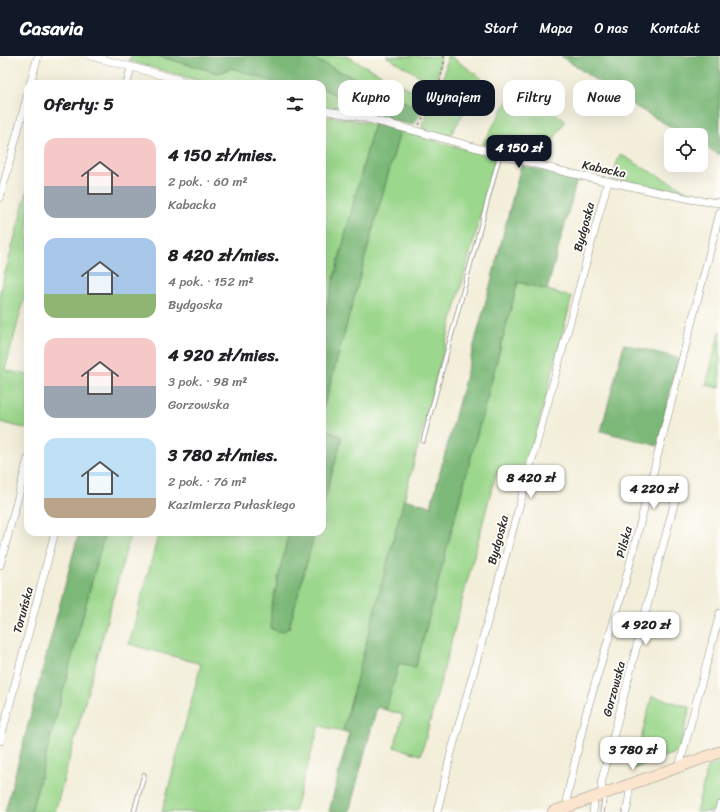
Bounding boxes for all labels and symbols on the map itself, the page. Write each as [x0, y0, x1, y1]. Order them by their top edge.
pin: 4 150 zł [478, 135, 560, 169]
street label: Kabacka [580, 154, 628, 184]
street label: Bydgoska [567, 199, 601, 254]
pin: 8 420 zł [490, 465, 572, 499]
pin: 4 220 zł [613, 476, 695, 510]
street label: Bydgoska [481, 512, 515, 567]
street label: Pilska [609, 523, 639, 560]
street label: Toruńska [6, 584, 40, 636]
pin: 4 920 zł [605, 612, 687, 646]
street label: Gorzowska [596, 659, 632, 719]
pin: 3 780 zł [592, 737, 674, 771]

